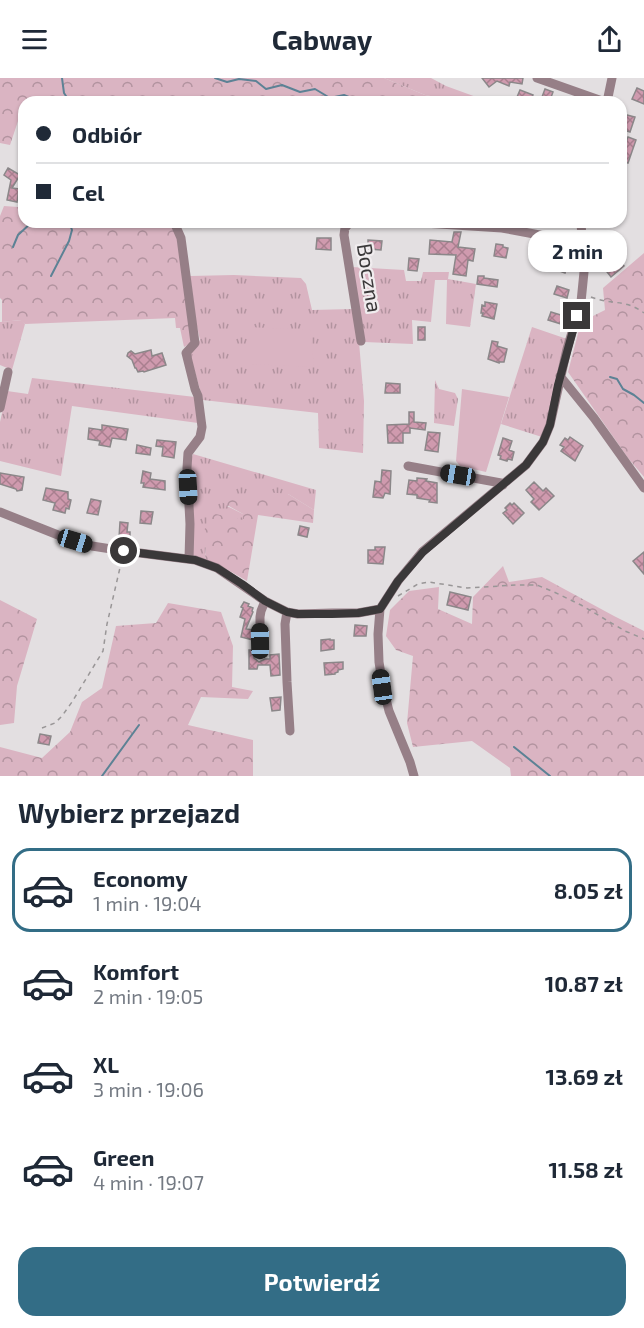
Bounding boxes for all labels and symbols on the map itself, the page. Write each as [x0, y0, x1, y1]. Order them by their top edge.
callout: 2 min [528, 229, 626, 271]
street label: Boczna [353, 241, 388, 314]
route end [563, 302, 590, 329]
car [439, 463, 477, 487]
car [178, 469, 198, 505]
car [55, 527, 95, 555]
route start [110, 537, 137, 564]
car [251, 623, 269, 659]
car [371, 668, 393, 706]

